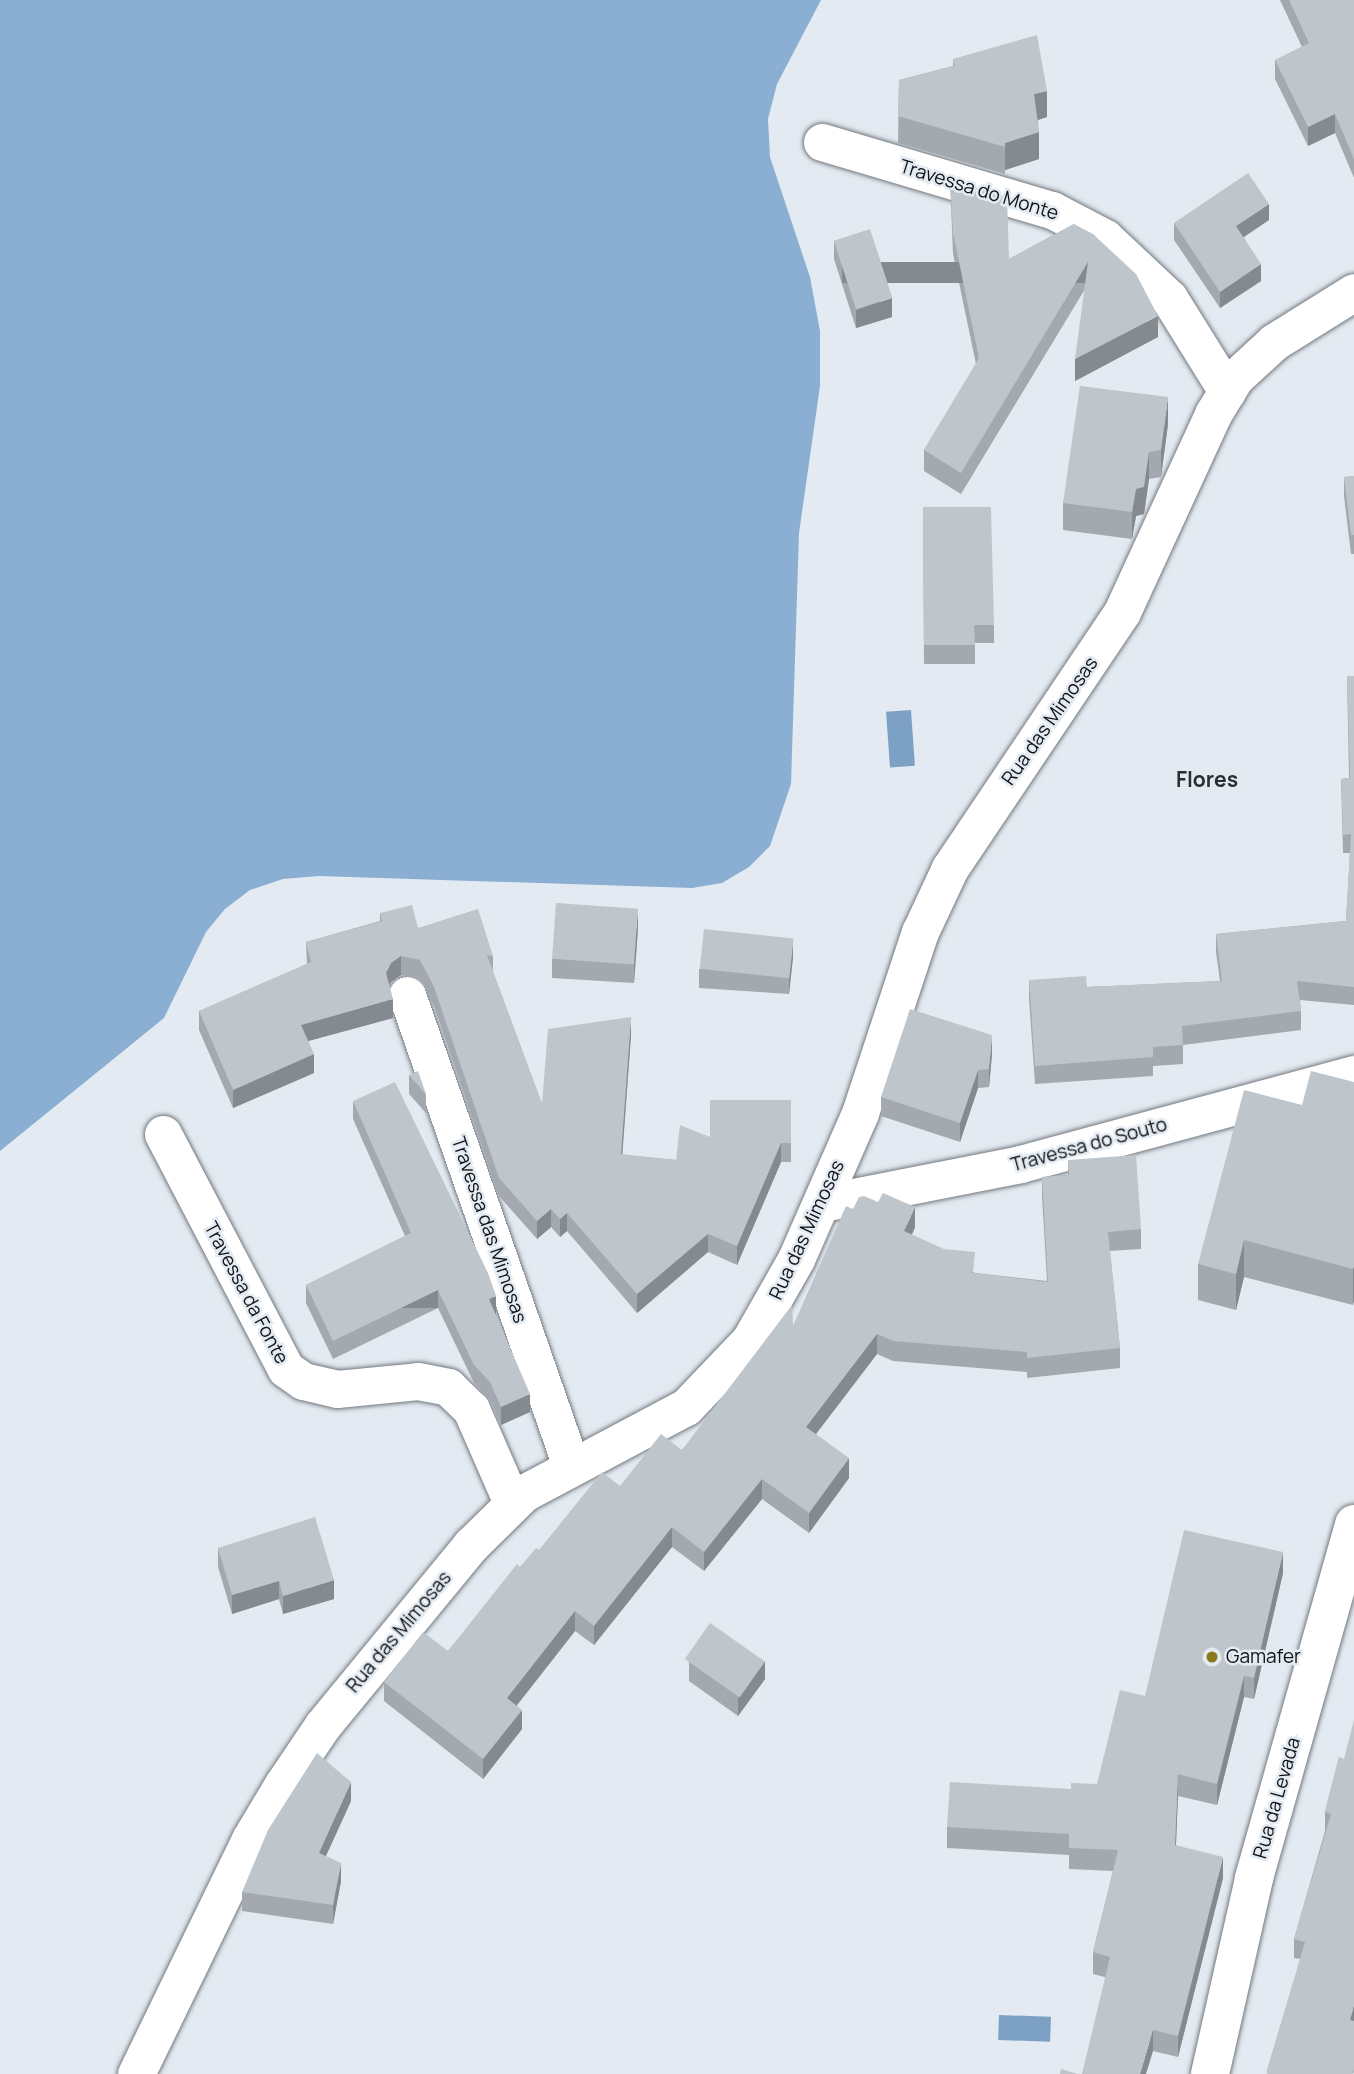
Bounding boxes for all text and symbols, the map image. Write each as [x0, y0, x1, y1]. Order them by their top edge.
street label: Travessa do Monte [897, 155, 1061, 225]
street label: Rua das Mimosas [997, 652, 1103, 790]
district label: Flores [1176, 766, 1238, 792]
street label: Travessa do Souto [1008, 1113, 1170, 1177]
street label: Travessa das Mimosas [446, 1134, 532, 1326]
street label: Rua das Mimosas [765, 1157, 849, 1303]
street label: Travessa da Fonte [199, 1218, 293, 1368]
street label: Rua das Mimosas [342, 1567, 456, 1697]
place label: Gamafer [1226, 1646, 1301, 1668]
marker: Gamafer [1204, 1649, 1220, 1665]
street label: Rua da Levada [1249, 1735, 1305, 1861]

